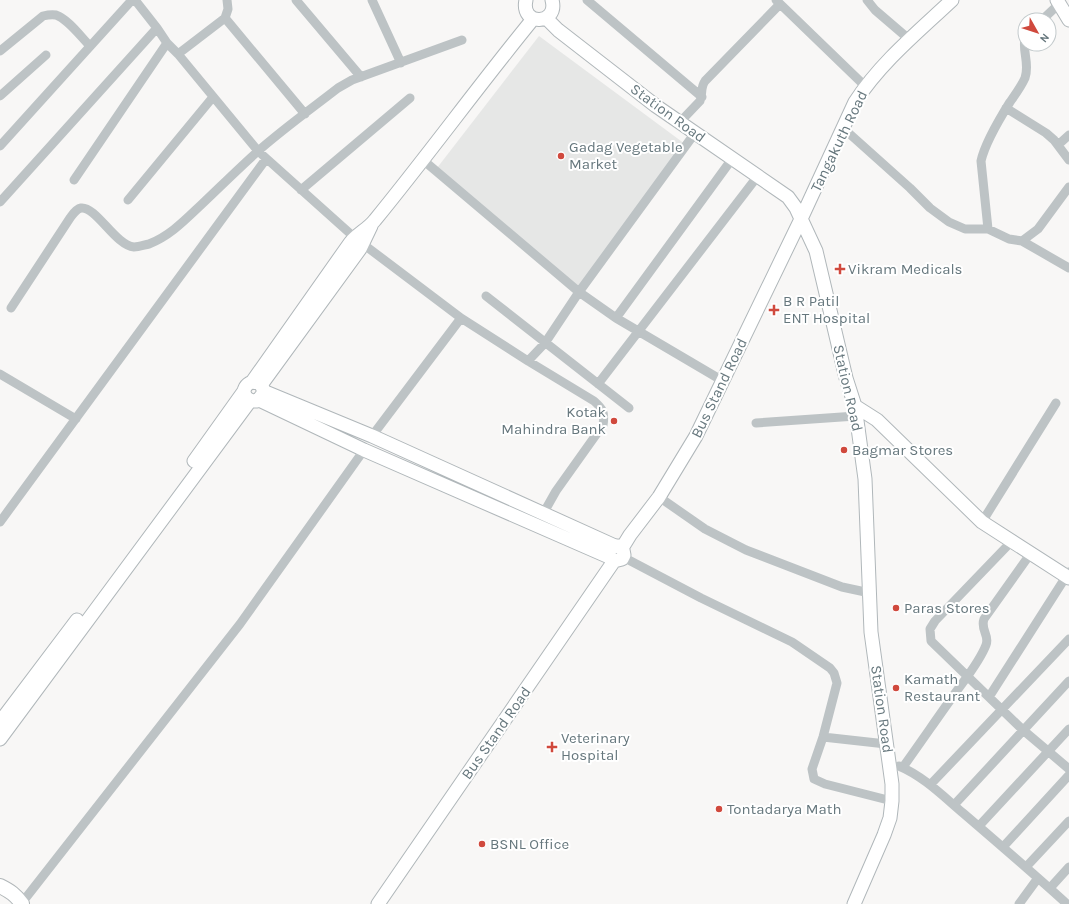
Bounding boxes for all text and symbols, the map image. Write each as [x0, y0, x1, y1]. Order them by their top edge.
north arrow [1017, 12, 1057, 52]
text: N [1037, 31, 1052, 45]
street label: Station Road [627, 80, 709, 146]
street label: Tangakuth Road [807, 87, 871, 195]
place label: Gadag Vegetable Market [569, 138, 683, 173]
marker: Gadag Vegetable Market [556, 151, 566, 161]
place label: Vikram Medicals [848, 260, 962, 278]
marker: Vikram Medicals [835, 264, 845, 274]
place label: B R Patil ENT Hospital [783, 292, 870, 327]
marker: B R Patil ENT Hospital [768, 304, 780, 316]
street label: Bus Stand Road [687, 335, 751, 441]
street label: Station Road [829, 343, 867, 433]
place label: Kotak Mahindra Bank [501, 403, 606, 438]
marker: Kotak Mahindra Bank [609, 416, 619, 426]
place label: Bagmar Stores [852, 441, 953, 459]
marker: Bagmar Stores [839, 445, 849, 455]
place label: Paras Stores [904, 599, 990, 617]
marker: Paras Stores [891, 603, 901, 613]
street label: Station Road [867, 664, 897, 754]
place label: Kamath Restaurant [904, 670, 980, 705]
street label: Bus Stand Road [457, 683, 535, 783]
marker: Kamath Restaurant [891, 683, 901, 693]
place label: Veterinary Hospital [561, 729, 630, 764]
marker: Veterinary Hospital [546, 741, 558, 753]
place label: Tontadarya Math [727, 800, 842, 818]
marker: Tontadarya Math [714, 804, 724, 814]
place label: BSNL Office [490, 835, 569, 853]
marker: BSNL Office [477, 839, 487, 849]

